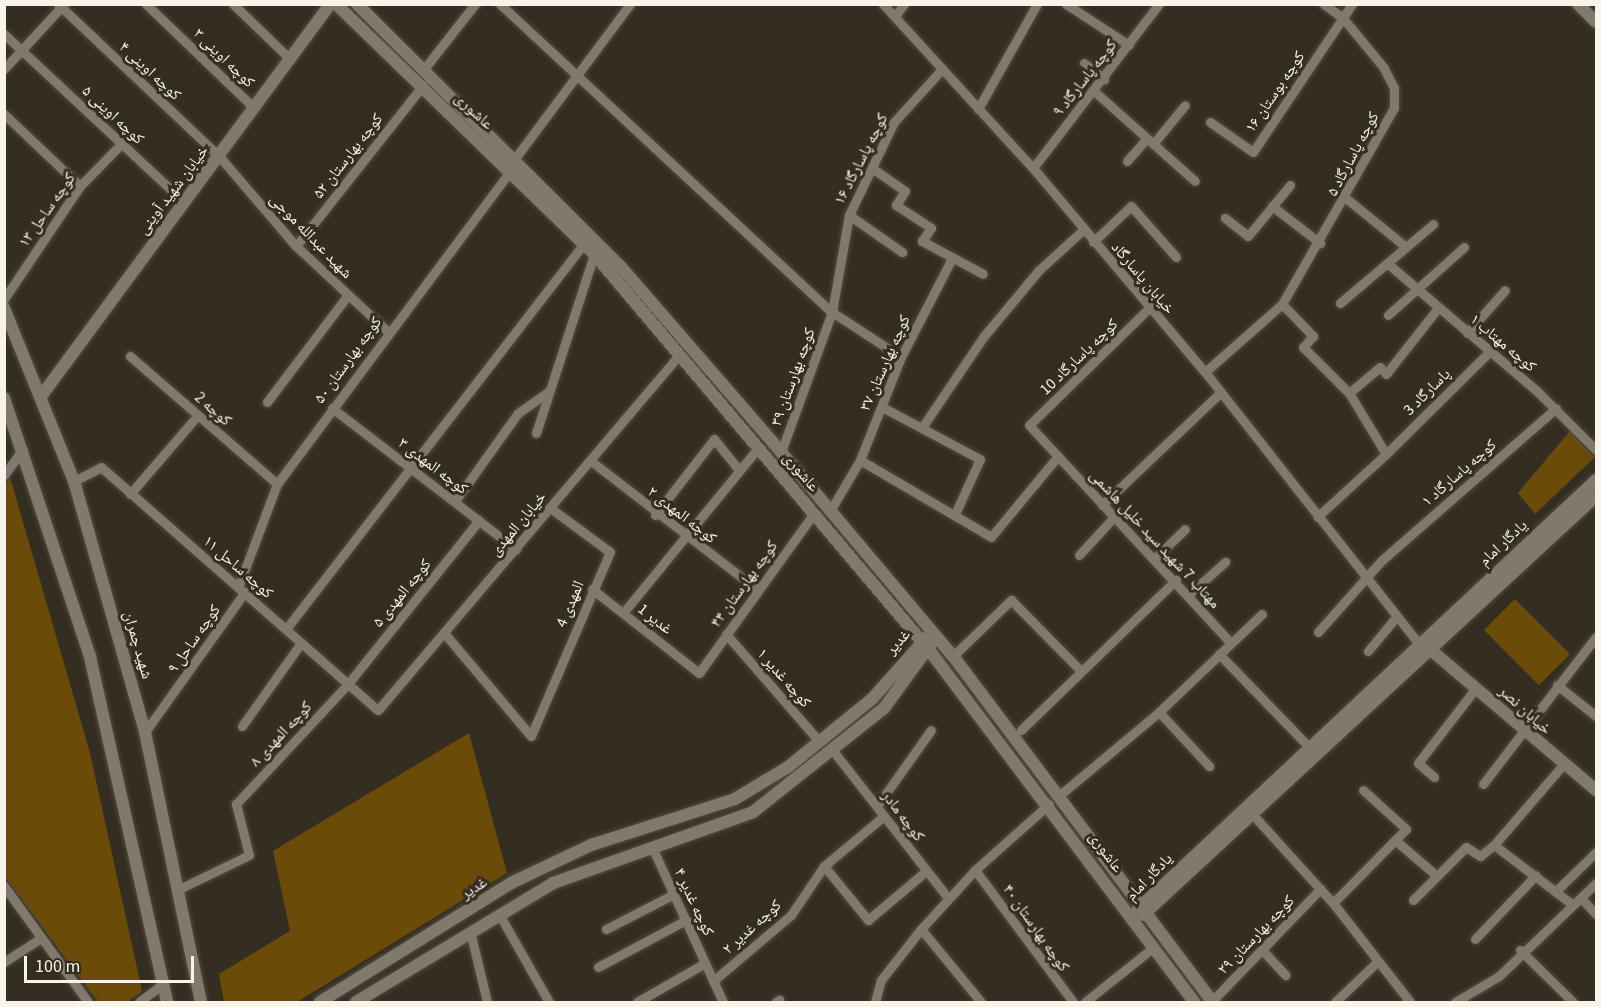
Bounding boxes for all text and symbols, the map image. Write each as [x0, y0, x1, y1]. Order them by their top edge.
street label: کوچه اوینی ۳ [189, 24, 259, 92]
street label: کوچه پاسارگاد ۹ [1049, 36, 1121, 120]
street label: کوچه اوینی ۴ [115, 38, 185, 104]
street label: کوچه بوستان ۱۶ [1241, 48, 1309, 136]
street label: کوچه اوینی ۵ [78, 82, 148, 148]
street label: عاشوری [451, 88, 497, 134]
street label: کوچه پاسارگاد ۵ [1323, 109, 1383, 199]
street label: کوچه بهارستان ۵۲ [309, 110, 387, 202]
street label: کوچه پاسارگاد ۱۶ [830, 110, 892, 208]
street label: خیابان شهید آوینی [133, 142, 213, 238]
street label: کوچه ساحل ۱۳ [14, 169, 80, 251]
street label: شهید عبدالله موجی [266, 189, 356, 283]
street label: خیابان پاسارگاد [1107, 238, 1179, 318]
street label: کوچه مهتاب ۱ [1466, 310, 1540, 376]
street label: کوچه بهارستان ۳۷ [855, 312, 915, 414]
street label: کوچه بهارستان ۵۰ [310, 313, 386, 407]
street label: کوچه پاسارگاد 10 [1036, 315, 1122, 399]
street label: کوچه بهارستان ۳۹ [766, 325, 820, 429]
street label: پاسارگاد 3 [1399, 364, 1455, 420]
street label: کوچه 2 [191, 388, 235, 430]
street label: کوچه المهدی ۳ [394, 434, 472, 498]
street label: کوچه پاسارگاد ۱ [1418, 435, 1500, 511]
street label: عاشوری [779, 448, 823, 496]
street label: مهتاب 7 شهید سید خلیل هاشمی [1086, 466, 1224, 612]
street label: کوچه المهدی ۲ [644, 482, 720, 548]
street label: خیابان المهدی [485, 488, 551, 560]
street label: یادگار امام [1475, 516, 1531, 570]
street label: کوچه ساحل ۱۱ [199, 531, 277, 603]
street label: کوچه بهارستان ۴۴ [706, 537, 782, 631]
street label: کوچه المهدی ۵ [369, 555, 435, 631]
street label: المهدی 4 [552, 578, 588, 630]
street label: غدیر 1 [634, 600, 676, 638]
street label: کوچه ساحل ۹ [163, 601, 225, 677]
street label: شهید چمران [119, 609, 157, 681]
street label: غدیر [882, 625, 914, 659]
street label: کوچه غدیر ۱ [753, 644, 815, 712]
street label: خیابان نصر [1495, 681, 1555, 739]
street label: کوچه المهدی ۸ [246, 697, 316, 771]
street label: کوچه مادر [878, 787, 928, 845]
street label: عاشوری [1085, 828, 1127, 876]
street label: یادگار امام [1122, 849, 1176, 905]
street label: کوچه غدیر ۴ [670, 865, 718, 939]
street label: غدیر [457, 873, 491, 903]
street label: کوچه بهارستان ۴۰ [999, 880, 1073, 976]
street label: کوچه بهارستان ۲۹ [1213, 891, 1299, 979]
street label: کوچه غدیر ۲ [719, 896, 785, 958]
scale bar [27, 944, 196, 982]
text: 100 m [35, 954, 80, 979]

